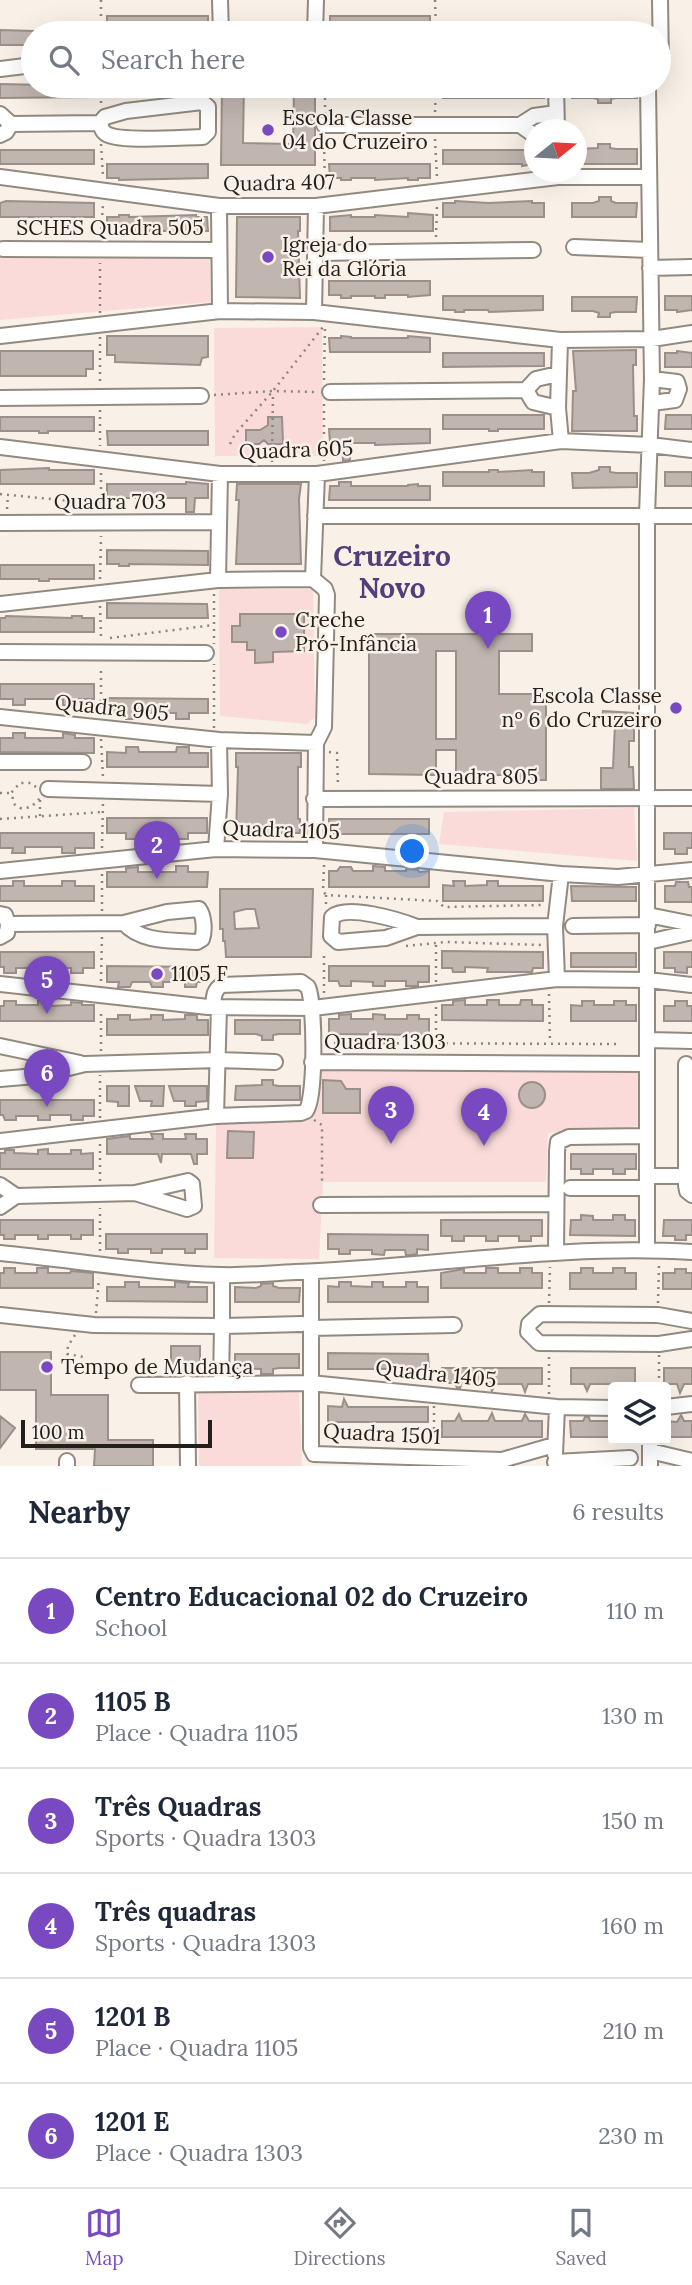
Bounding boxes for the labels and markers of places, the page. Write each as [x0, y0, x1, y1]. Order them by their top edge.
place label: Escola Classe 04 do Cruzeiro [282, 104, 428, 155]
marker: Escola Classe 04 do Cruzeiro [260, 122, 276, 138]
place label: Igreja do Rei da Glória [282, 231, 407, 282]
marker: Igreja do Rei da Glória [260, 249, 276, 265]
pin: 1 [465, 591, 511, 649]
place label: Creche Pró-Infância [295, 606, 417, 657]
marker: Creche Pró-Infância [273, 624, 289, 640]
place label: Escola Classe nº 6 do Cruzeiro [501, 682, 662, 733]
marker: Escola Classe nº 6 do Cruzeiro [668, 700, 684, 716]
pin: 2 [134, 821, 180, 879]
pin: 5 [24, 956, 70, 1014]
place label: 1105 F [171, 960, 228, 987]
marker: 1105 F [149, 966, 165, 982]
pin: 6 [24, 1049, 70, 1107]
pin: 3 [368, 1086, 414, 1144]
pin: 4 [461, 1088, 507, 1146]
place label: Tempo de Mudança [61, 1353, 253, 1380]
marker: Tempo de Mudança [39, 1359, 55, 1375]

